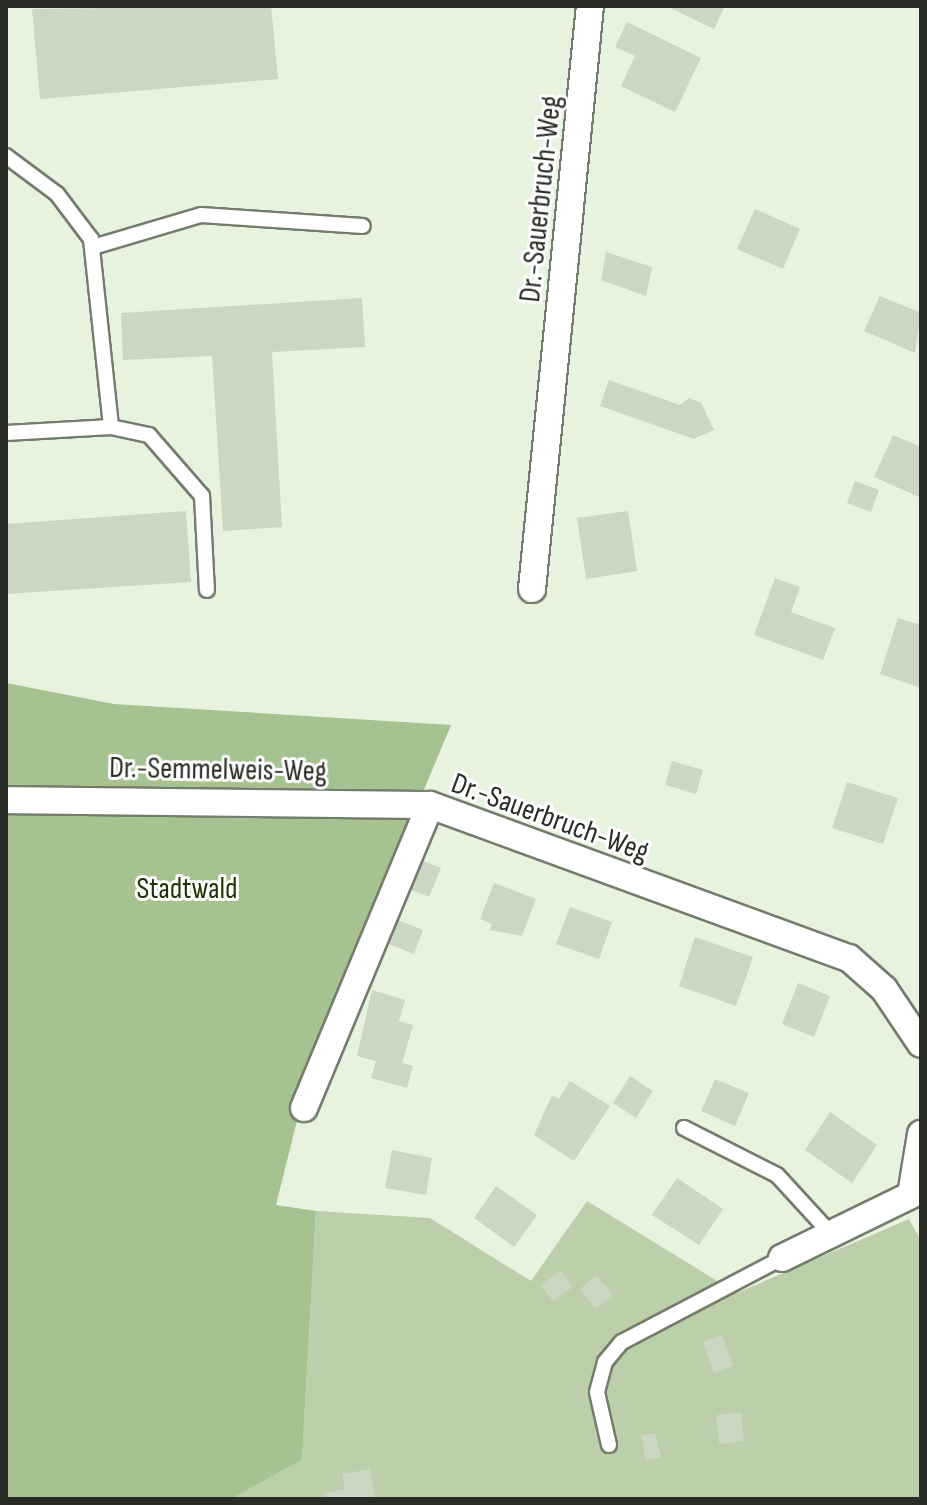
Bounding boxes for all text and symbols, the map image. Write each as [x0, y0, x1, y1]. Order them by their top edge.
street label: Dr.-Sauerbruch-Weg [512, 94, 570, 304]
street label: Dr.-Semmelweis-Weg [109, 750, 327, 790]
street label: Dr.-Sauerbruch-Weg [446, 766, 654, 870]
park label: Stadtwald [136, 871, 238, 907]

